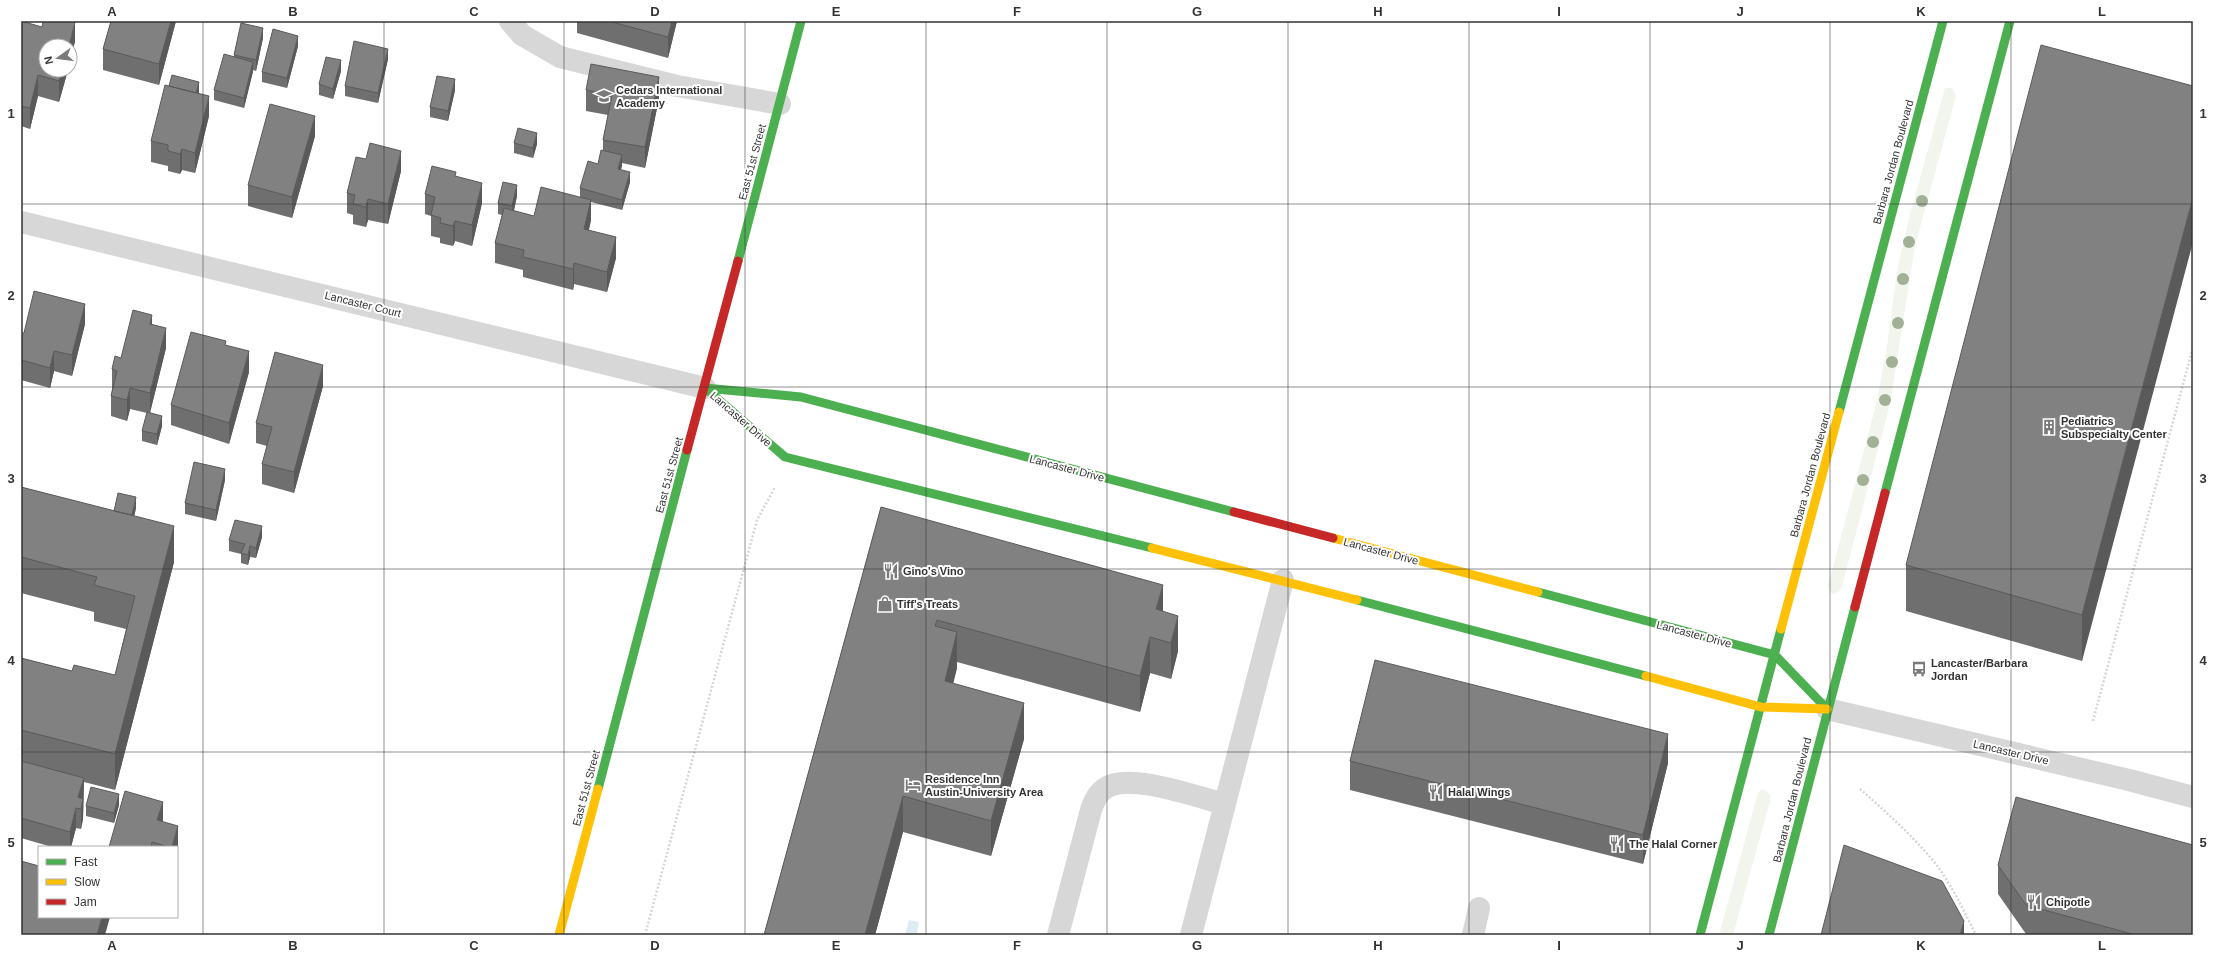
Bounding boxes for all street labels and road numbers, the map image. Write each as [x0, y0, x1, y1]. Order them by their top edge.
street label: Barbara Jordan Boulevard [1871, 98, 1915, 226]
street label: East 51st Street [736, 123, 768, 201]
street label: Lancaster Court [324, 289, 402, 319]
street label: Lancaster Drive [708, 389, 774, 449]
street label: Barbara Jordan Boulevard [1788, 411, 1832, 539]
street label: East 51st Street [653, 436, 685, 514]
street label: Lancaster Drive [1028, 452, 1106, 484]
street label: Lancaster Drive [1342, 535, 1420, 567]
street label: Lancaster Drive [1655, 618, 1733, 650]
street label: Barbara Jordan Boulevard [1771, 736, 1813, 864]
street label: Lancaster Drive [1972, 737, 2050, 767]
street label: East 51st Street [570, 749, 602, 827]

